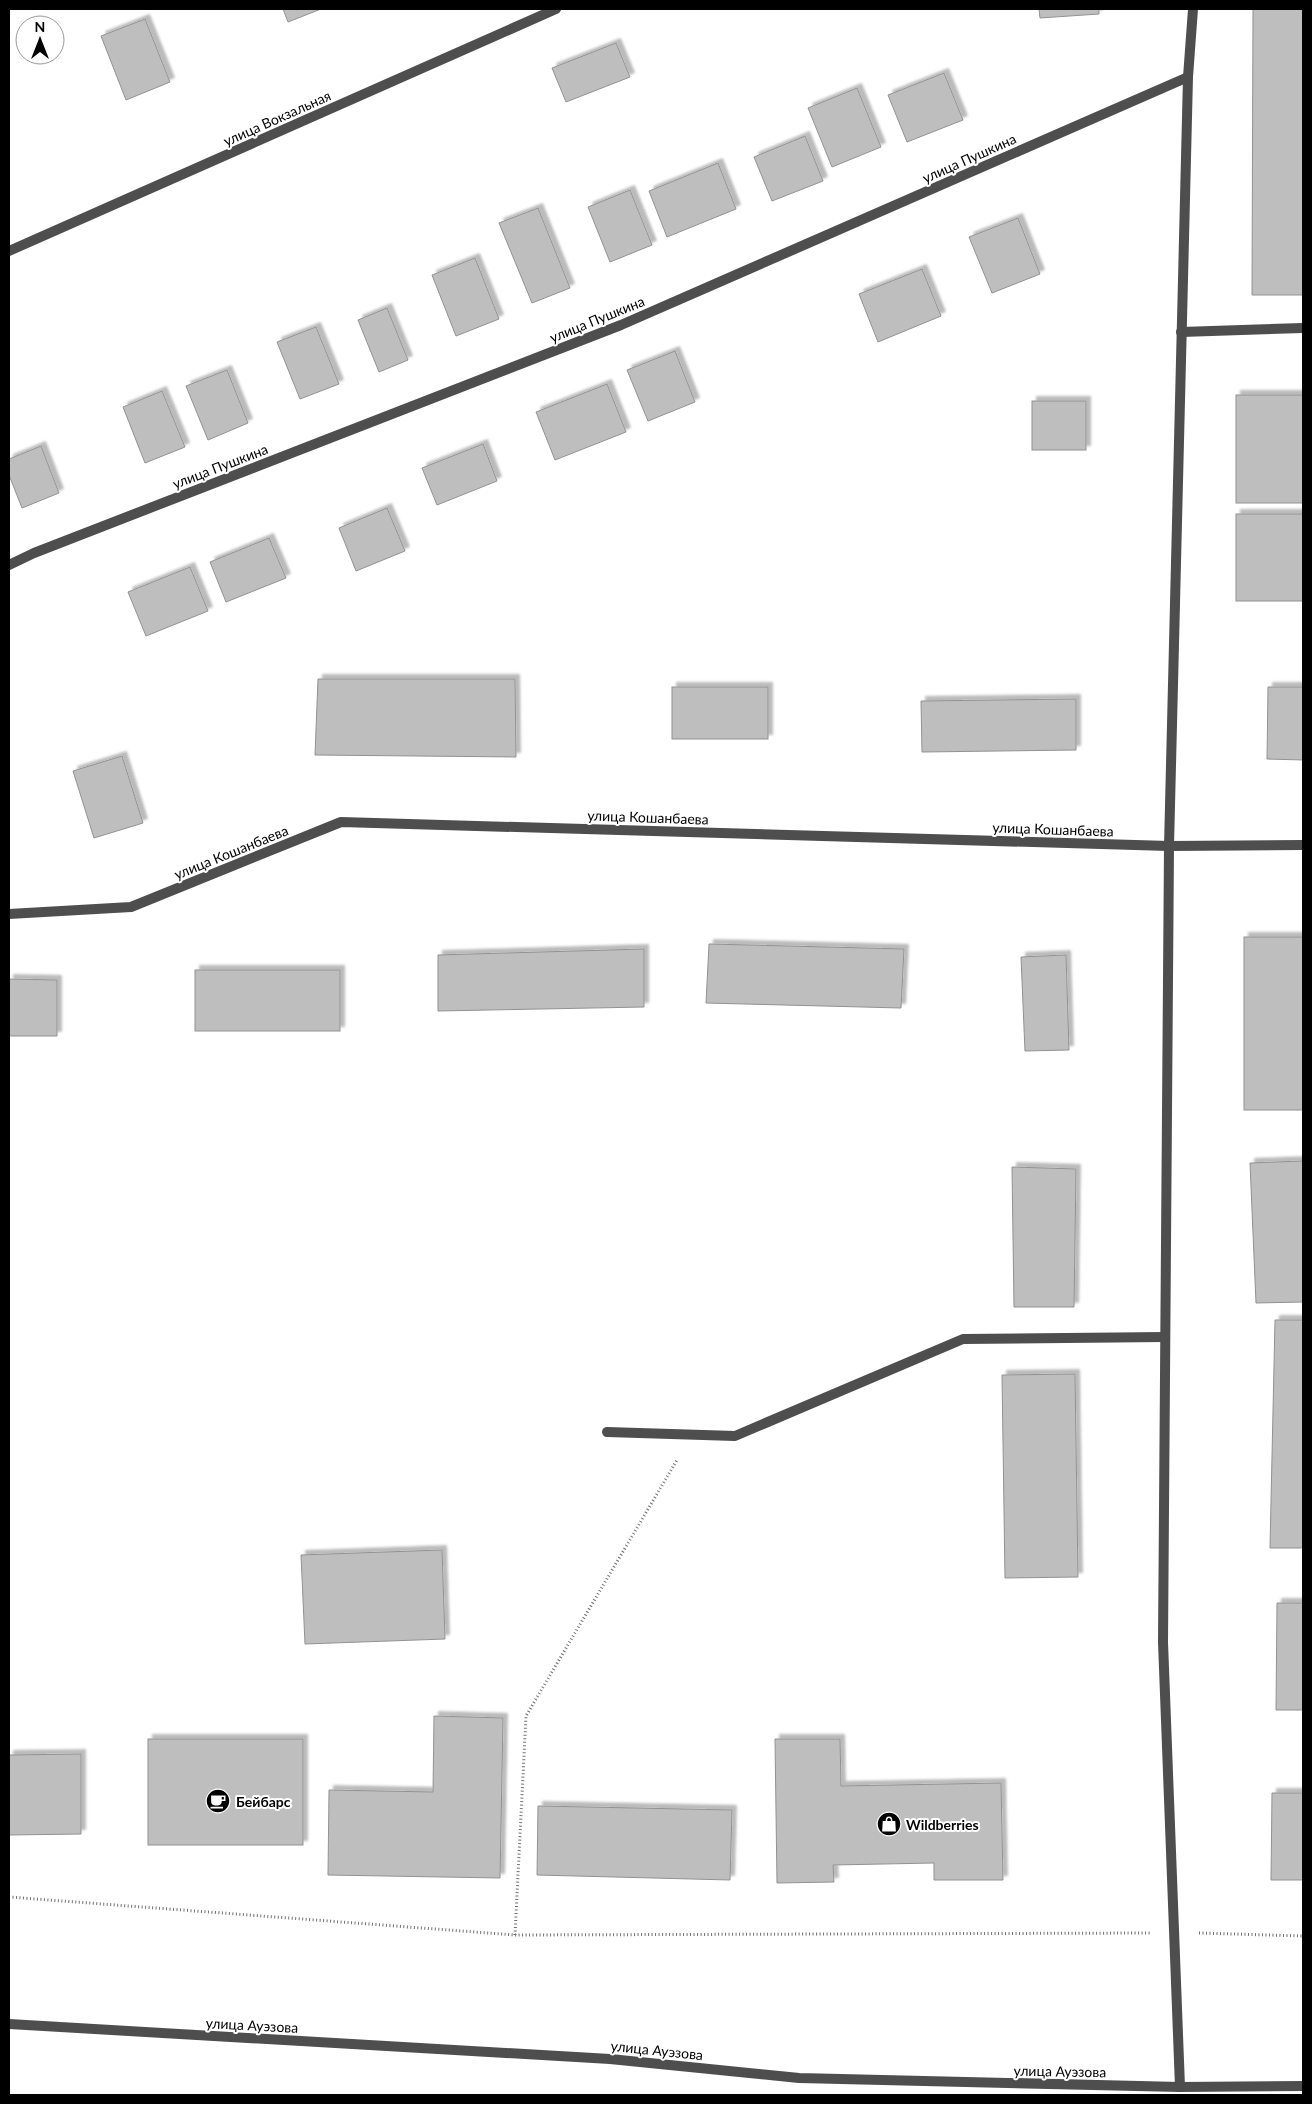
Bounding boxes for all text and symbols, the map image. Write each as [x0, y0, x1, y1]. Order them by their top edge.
north arrow [15, 15, 65, 65]
text: N [35, 18, 45, 35]
street label: улица Вокзальная [221, 87, 333, 149]
street label: улица Пушкина [919, 130, 1019, 186]
street label: улица Пушкина [547, 292, 647, 346]
street label: улица Пушкина [170, 440, 270, 492]
street label: улица Кошанбаева [587, 806, 709, 828]
street label: улица Кошанбаева [992, 818, 1114, 840]
street label: улица Кошанбаева [172, 821, 291, 883]
cafe icon: Бейбарс [205, 1788, 231, 1814]
place label: Бейбарс [236, 1793, 291, 1810]
shop icon: Wildberries [876, 1811, 902, 1837]
place label: Wildberries [906, 1816, 979, 1833]
street label: улица Ауэзова [205, 2014, 299, 2036]
street label: улица Ауэзова [610, 2037, 704, 2063]
street label: улица Ауэзова [1014, 2062, 1106, 2080]

